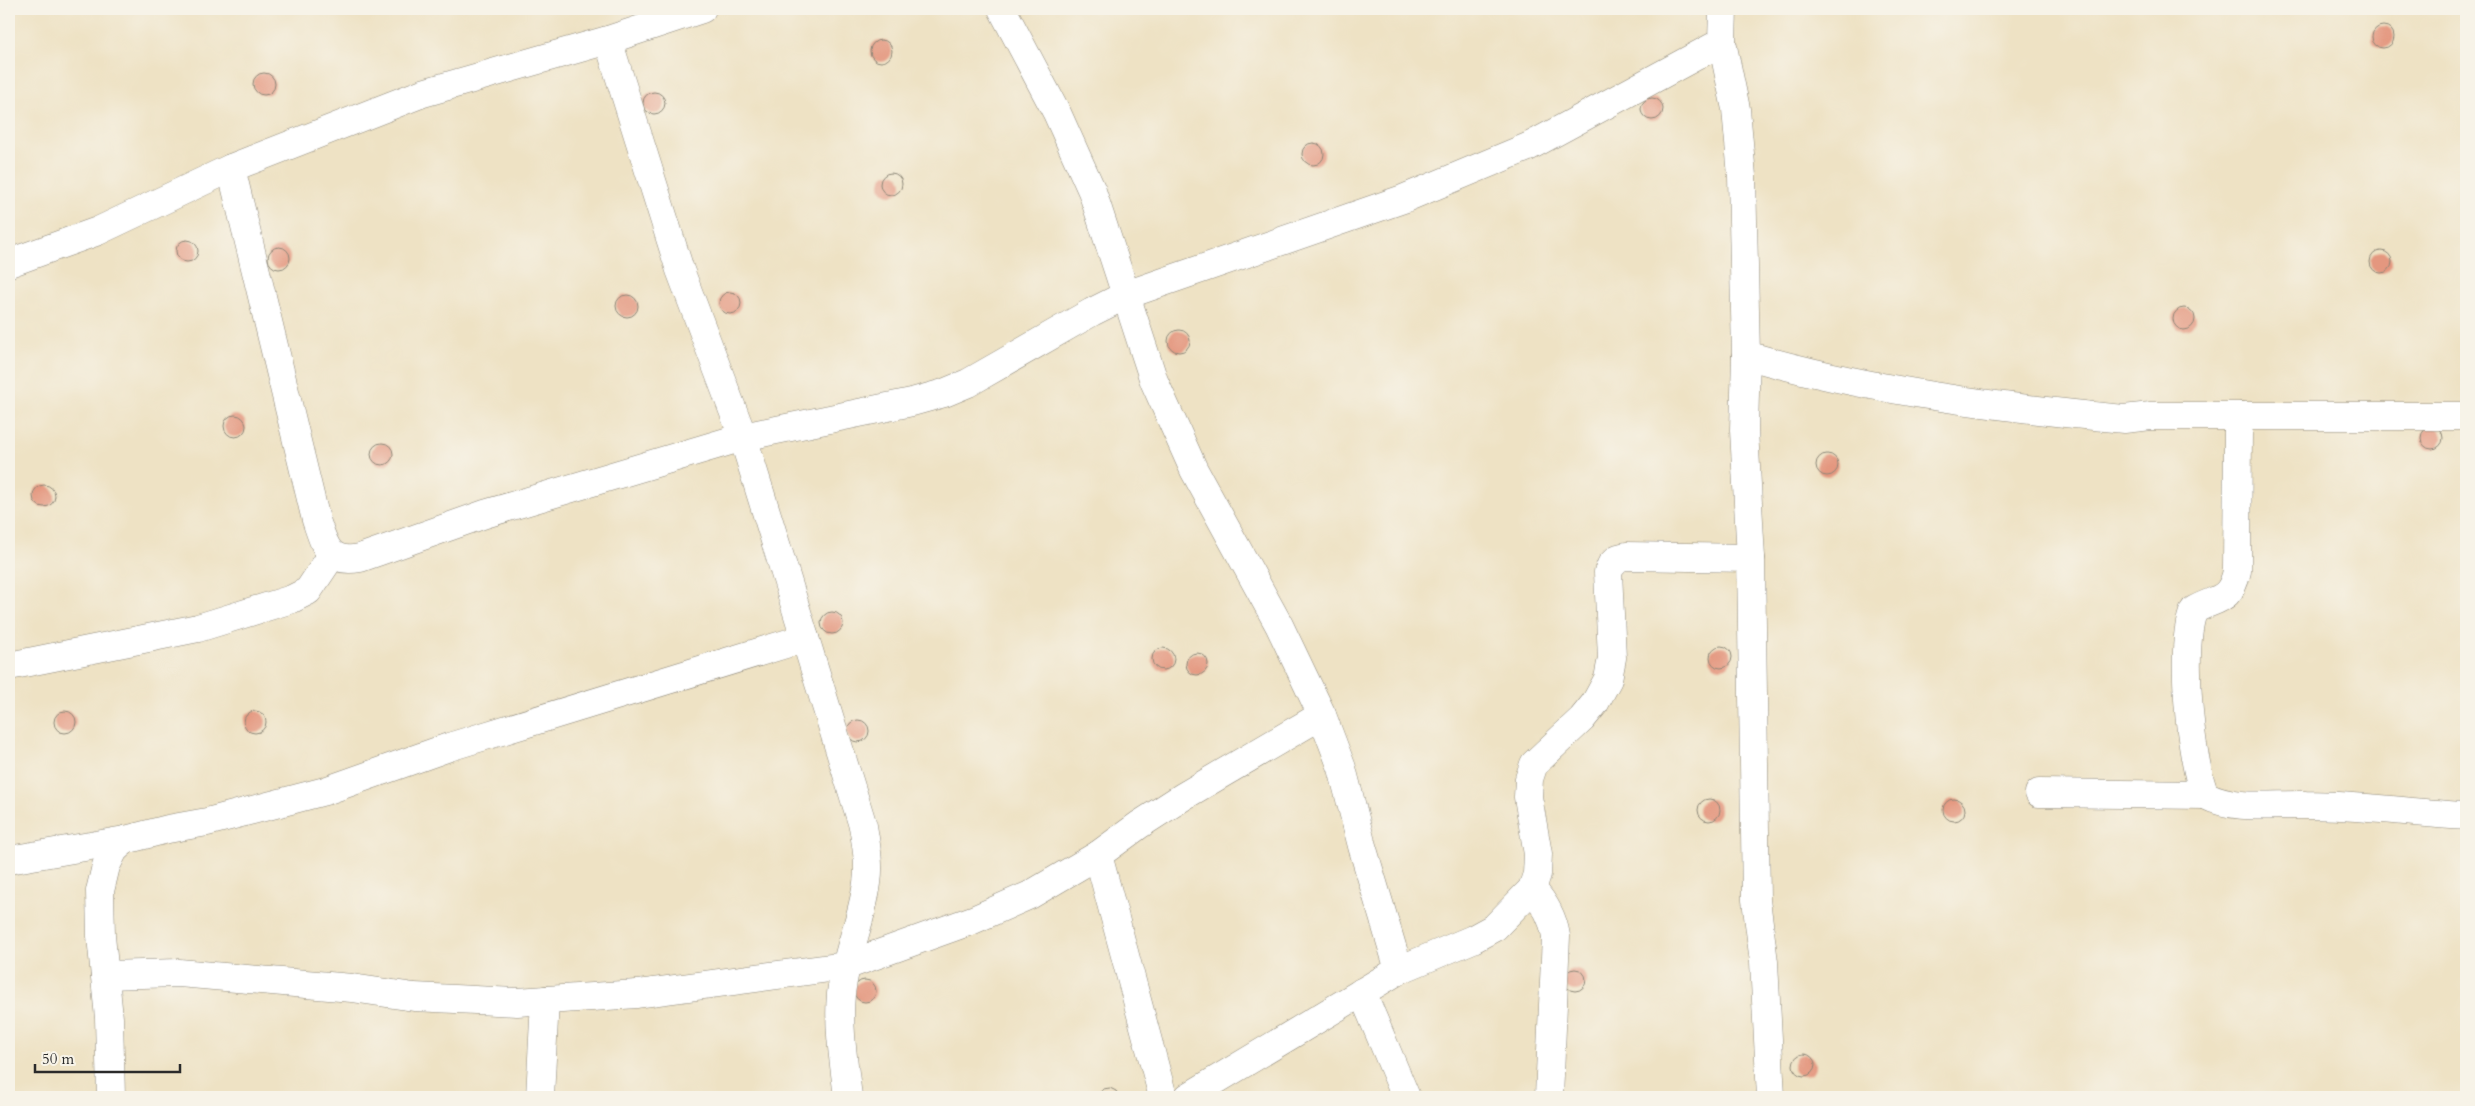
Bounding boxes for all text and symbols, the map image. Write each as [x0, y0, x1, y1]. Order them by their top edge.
scale bar [35, 1041, 180, 1073]
text: 50 m [42, 1049, 74, 1069]

